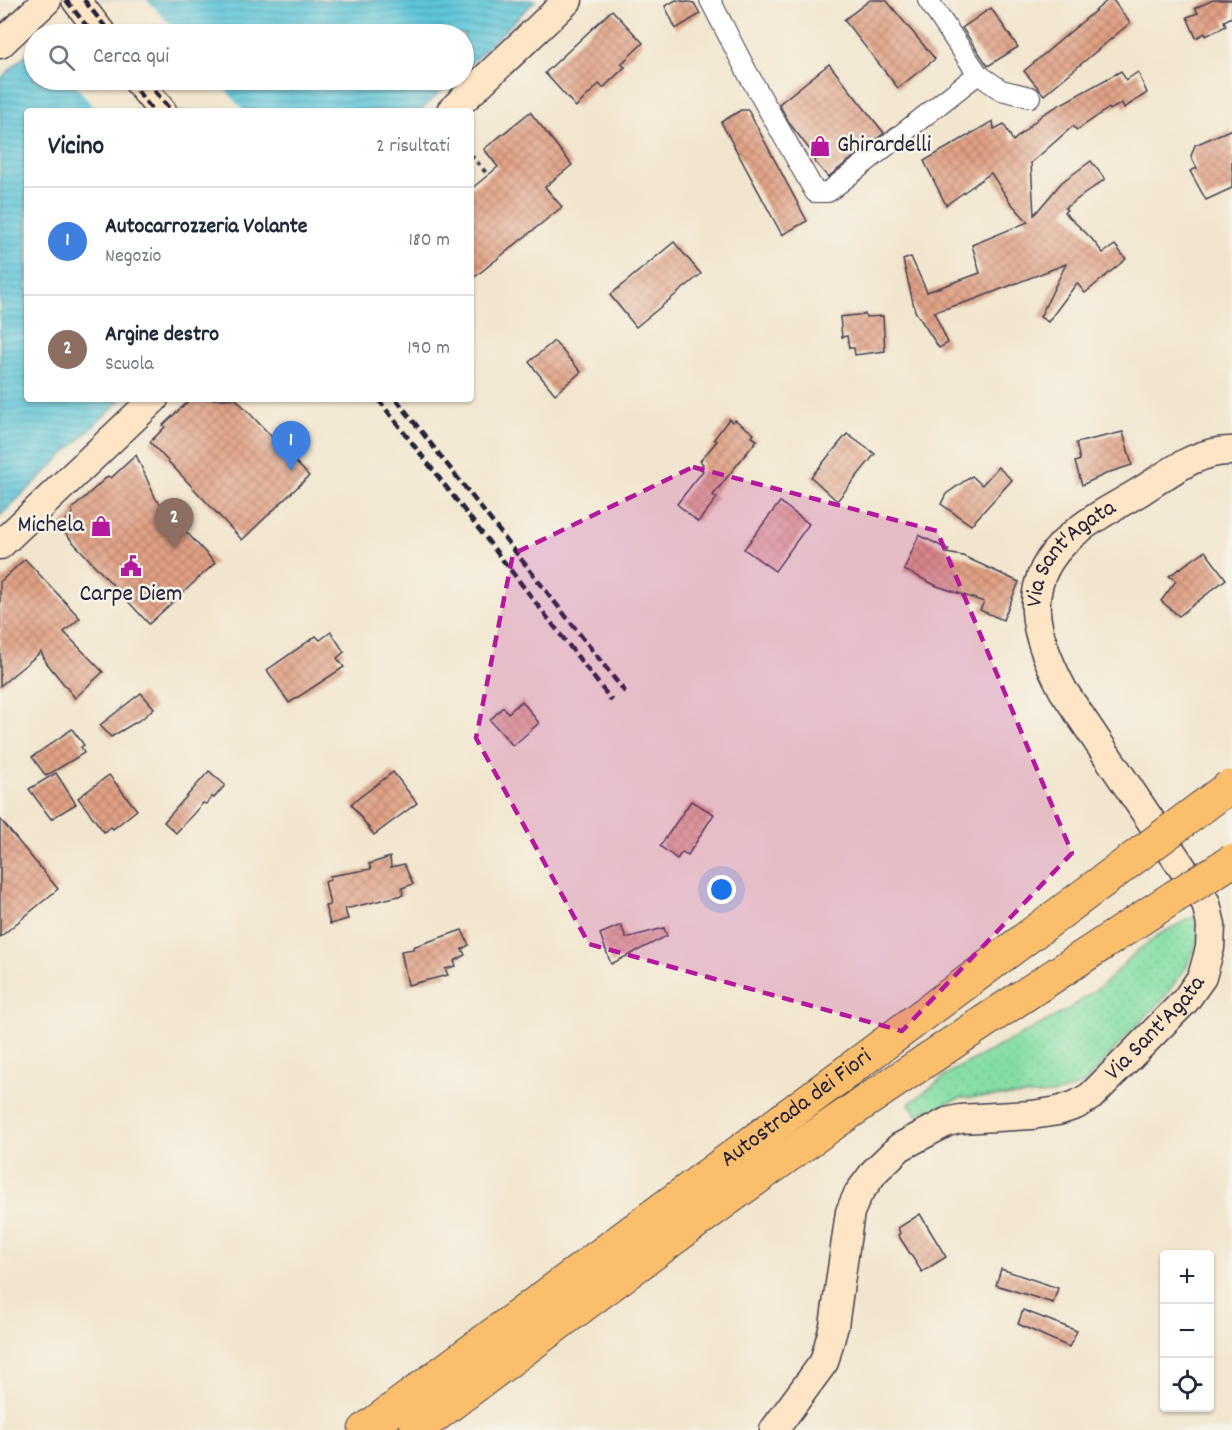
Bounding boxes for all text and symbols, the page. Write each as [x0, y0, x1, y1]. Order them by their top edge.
search box [24, 24, 474, 90]
icon: search [45, 41, 78, 74]
text: Cerca qui [93, 42, 169, 73]
text: Vicino [48, 129, 104, 166]
place label: Ghirardelli [837, 129, 931, 163]
text: 2 risultati [376, 133, 450, 161]
shop icon: Ghirardelli [808, 134, 832, 158]
text: Autocarrozzeria Volante [105, 212, 308, 243]
text: 1 [65, 227, 70, 255]
text: 180 m [408, 227, 450, 255]
text: Negozio [105, 243, 162, 271]
text: Argine destro [105, 320, 219, 351]
text: 2 [63, 335, 72, 363]
text: 190 m [407, 335, 450, 363]
text: Scuola [105, 351, 154, 379]
pin: 1 [272, 422, 310, 471]
street label: Via Sant'Agata [1019, 491, 1124, 608]
pin: 2 [154, 498, 194, 548]
place label: Michela [17, 509, 85, 543]
shop icon: Michela [89, 514, 113, 538]
public building icon: Carpe Diem [119, 554, 143, 578]
place label: Carpe Diem [80, 578, 182, 612]
your location [707, 875, 736, 904]
street label: Via Sant'Agata [1098, 968, 1215, 1089]
street label: Autostrada dei Fiori [714, 1041, 879, 1177]
map controls [1160, 1250, 1214, 1412]
button: + [1160, 1250, 1214, 1304]
button: − [1160, 1304, 1214, 1358]
button: locate [1160, 1358, 1214, 1412]

